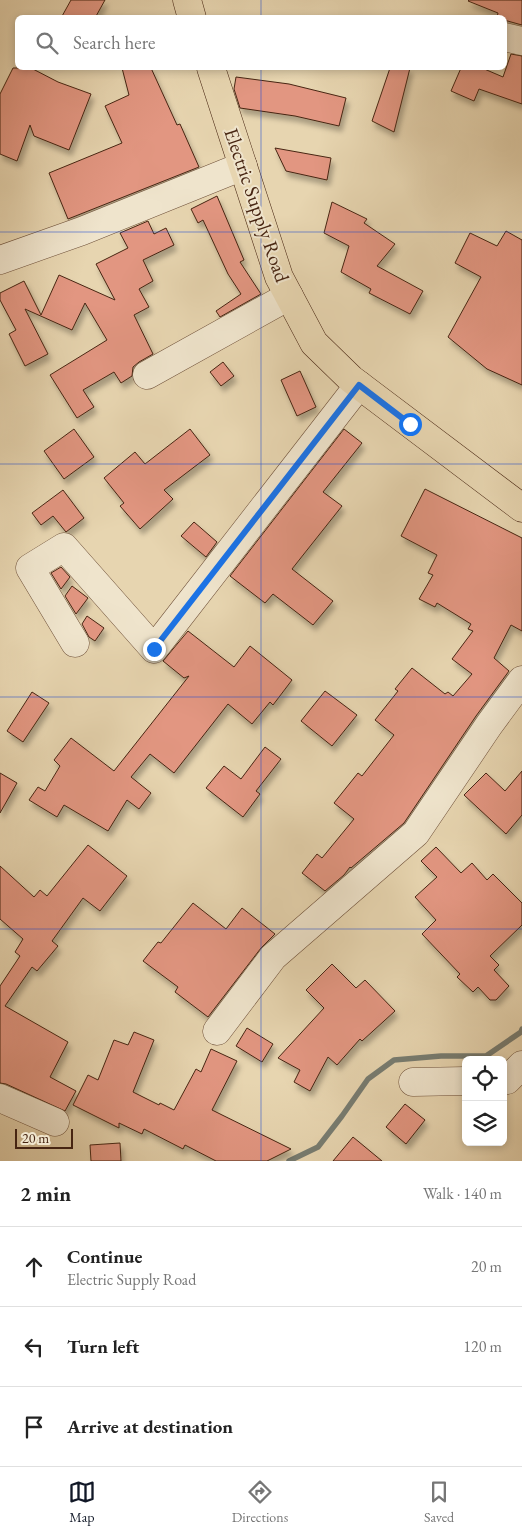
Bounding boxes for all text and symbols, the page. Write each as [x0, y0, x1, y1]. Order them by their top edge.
search box [15, 15, 507, 70]
icon: search [33, 29, 61, 57]
text: Search here [73, 30, 155, 55]
street label: Electric Supply Road [218, 124, 296, 286]
route start [399, 413, 422, 436]
route end [143, 638, 166, 661]
map controls [462, 1056, 507, 1146]
button: locate [462, 1056, 507, 1101]
button: layers [462, 1101, 507, 1146]
scale bar [15, 1126, 72, 1149]
text: 20 m [22, 1129, 49, 1147]
text: 2 min [20, 1180, 71, 1207]
text: Walk · 140 m [423, 1183, 502, 1204]
text: Continue [67, 1244, 142, 1269]
icon: ahead [20, 1253, 48, 1281]
text: 20 m [471, 1256, 502, 1277]
text: Electric Supply Road [67, 1269, 196, 1290]
icon: left [20, 1333, 48, 1361]
text: Turn left [67, 1334, 139, 1359]
text: 120 m [463, 1336, 502, 1357]
icon: arrive [20, 1413, 48, 1441]
text: Arrive at destination [67, 1414, 233, 1439]
tab: Map [68, 1478, 96, 1526]
tab: Directions [232, 1478, 288, 1526]
tab: Saved [424, 1478, 454, 1526]

